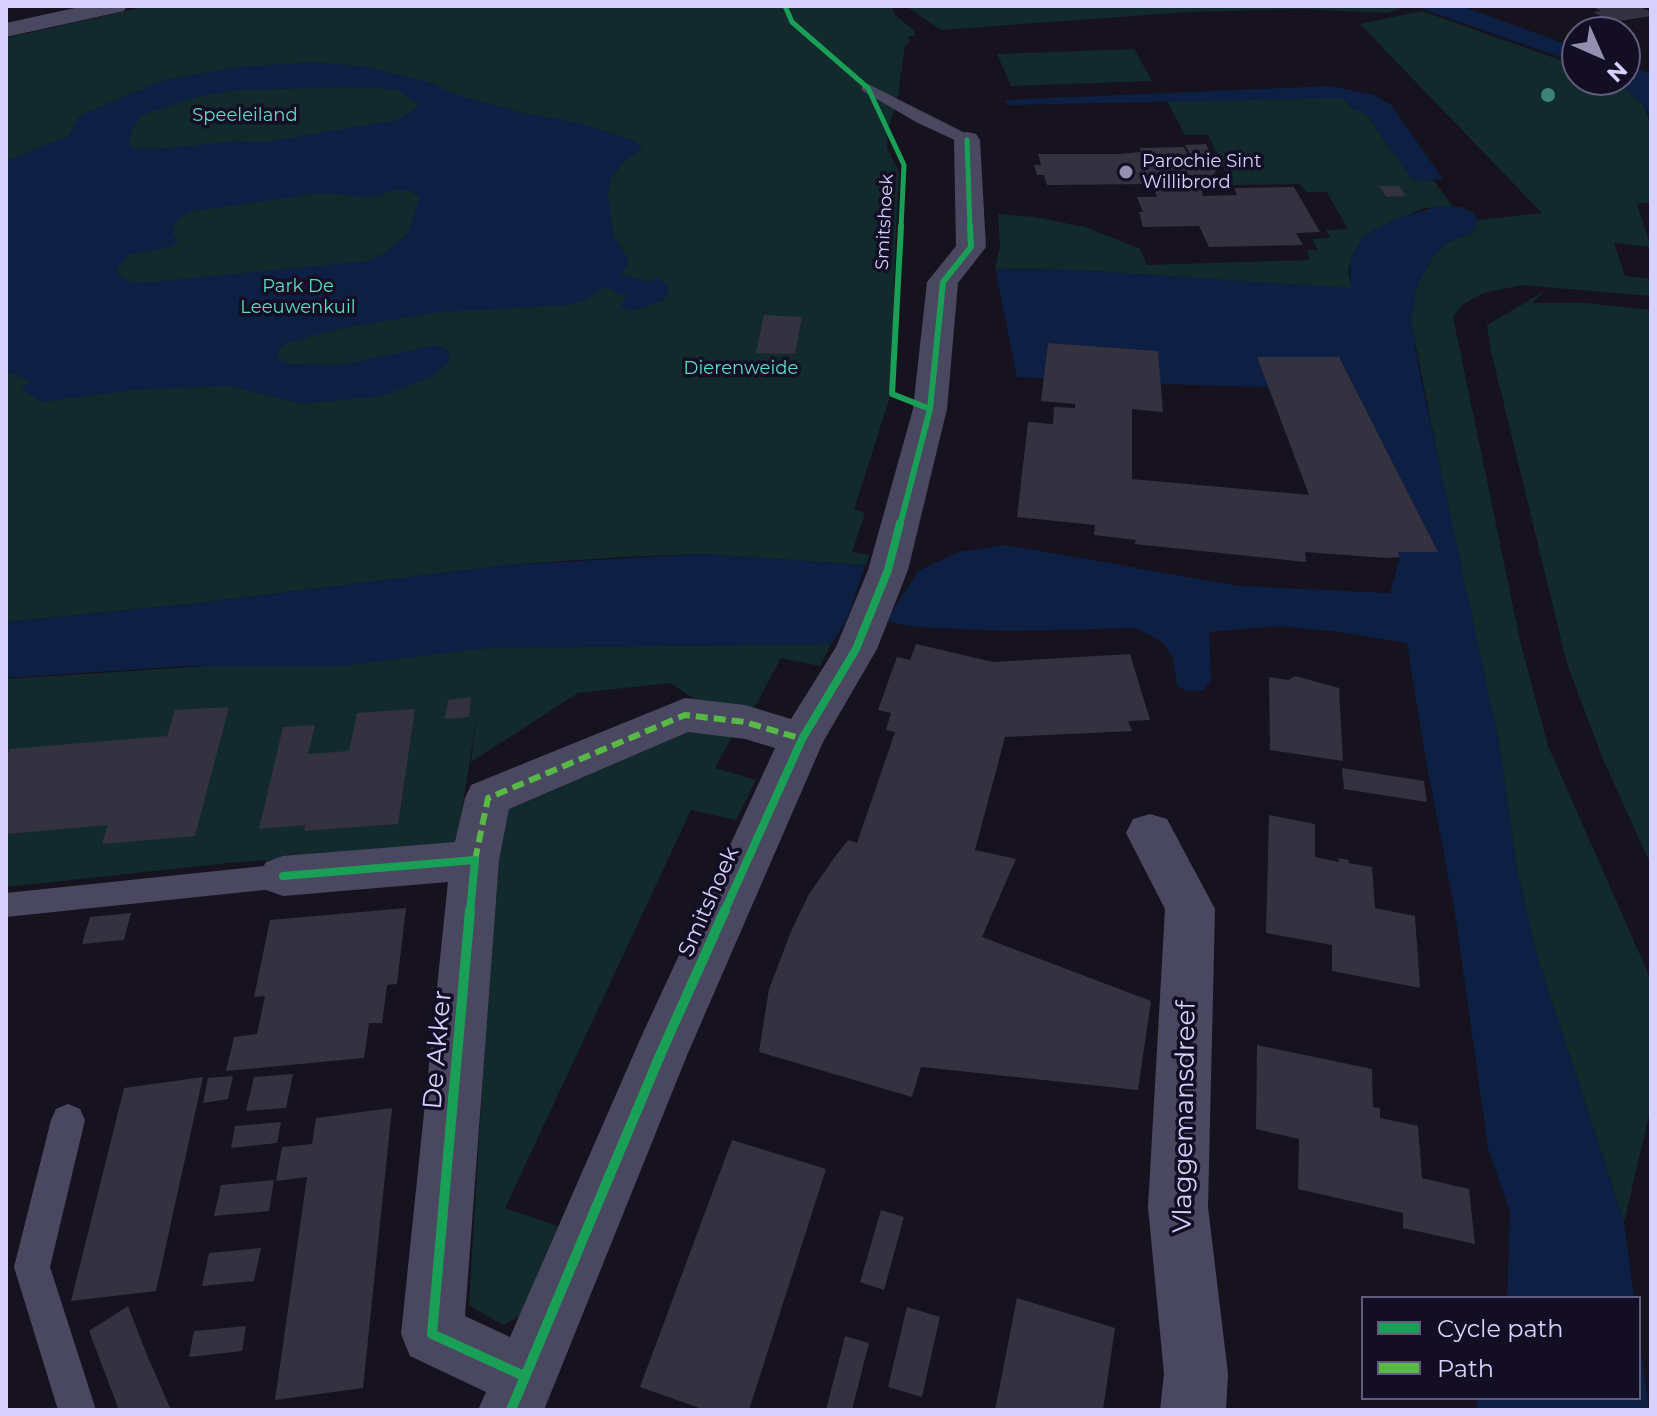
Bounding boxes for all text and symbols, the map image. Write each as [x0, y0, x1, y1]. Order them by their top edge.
north arrow [1561, 16, 1641, 96]
text: N [1601, 56, 1633, 88]
park label: Speeleiland [192, 105, 298, 127]
place label: Parochie Sint Willibrord [1142, 151, 1262, 194]
marker: Parochie Sint Willibrord [1117, 163, 1135, 181]
street label: Smitshoek [872, 173, 898, 271]
park label: Park De Leeuwenkuil [240, 276, 356, 318]
park label: Dierenweide [684, 358, 798, 380]
street label: Smitshoek [673, 843, 745, 961]
street label: De Akker [417, 989, 459, 1111]
street label: Vlaggemansdreef [1167, 1001, 1203, 1233]
legend [1361, 1296, 1641, 1400]
text: Cycle path [1437, 1314, 1564, 1343]
text: Path [1437, 1354, 1494, 1383]

